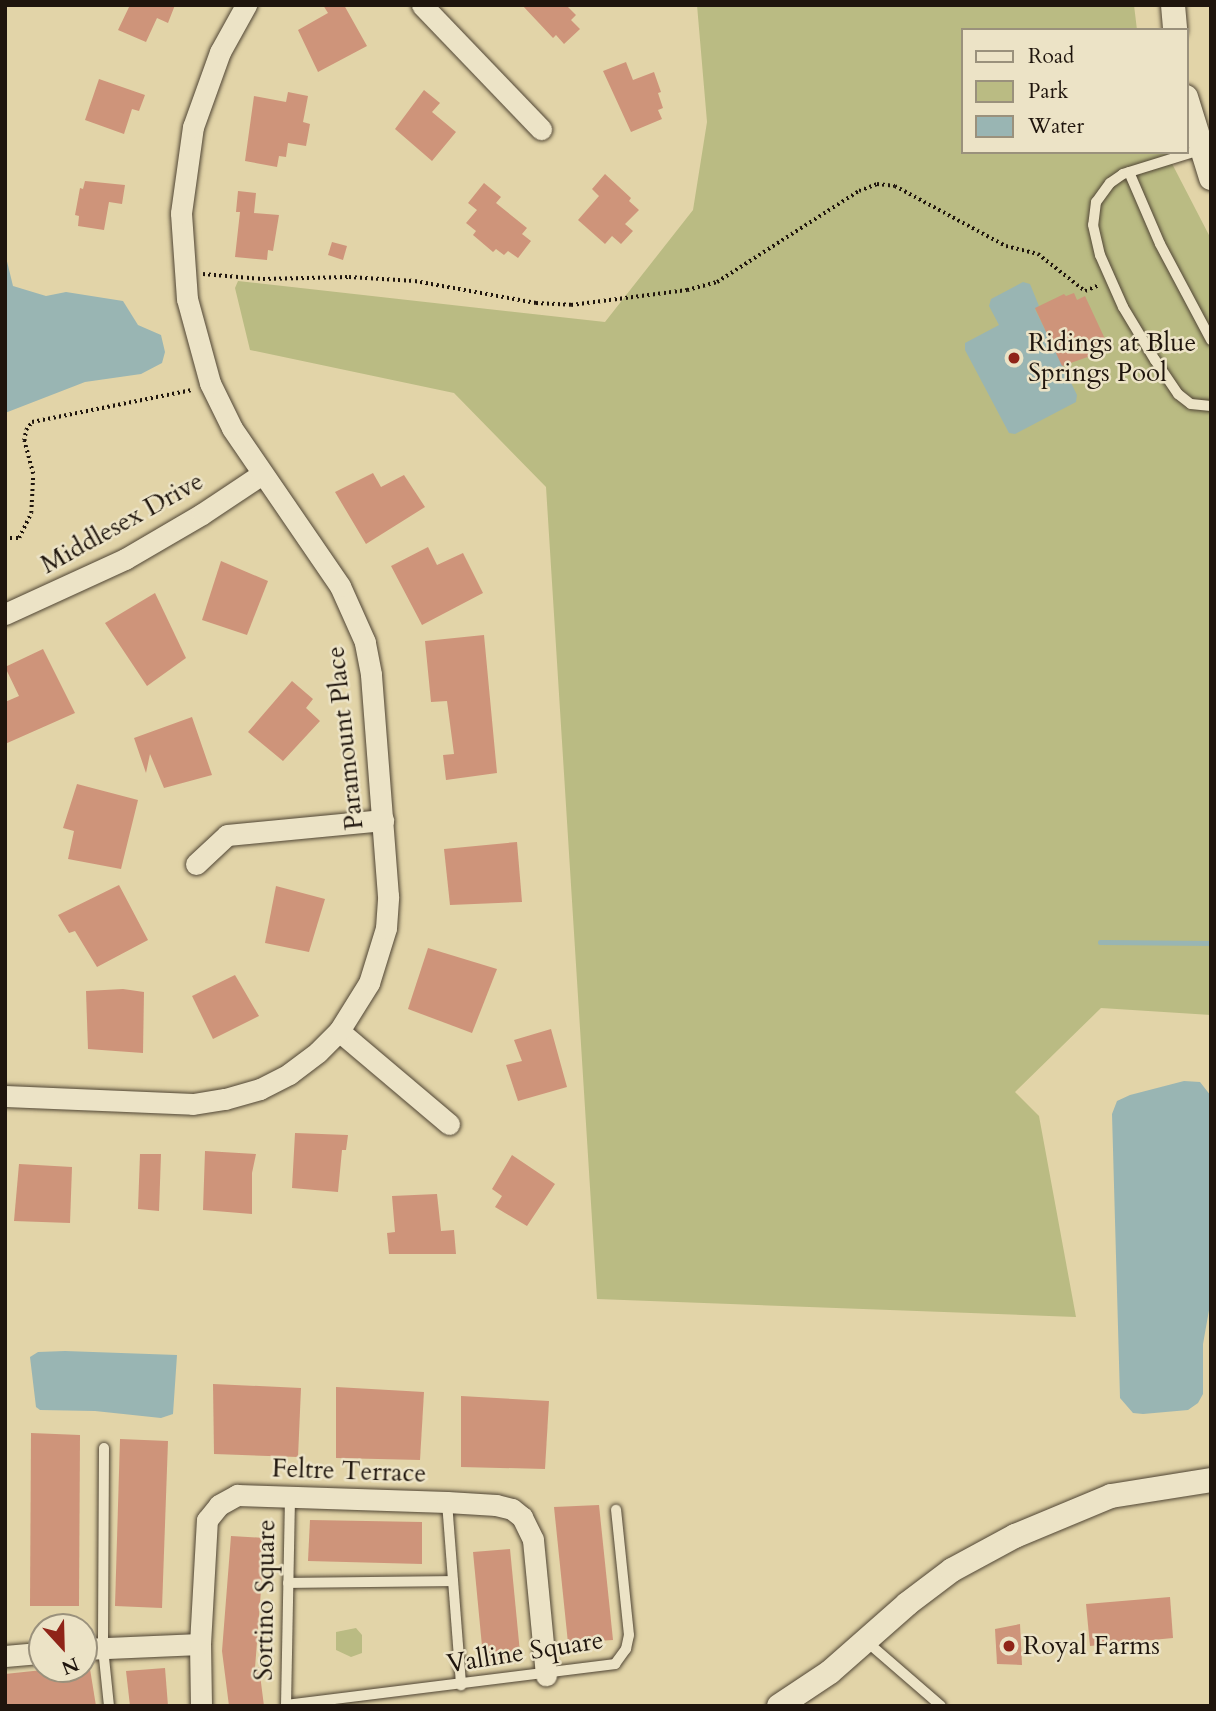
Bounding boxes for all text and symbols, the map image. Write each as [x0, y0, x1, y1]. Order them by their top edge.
legend [960, 28, 1188, 154]
text: Road [1028, 42, 1074, 71]
text: Park [1028, 77, 1068, 106]
text: Water [1028, 112, 1084, 141]
place label: Ridings at Blue Springs Pool [1028, 327, 1196, 388]
marker: Ridings at Blue Springs Pool [1006, 350, 1022, 366]
street label: Middlesex Drive [35, 465, 209, 581]
street label: Paramount Place [320, 645, 370, 831]
street label: Feltre Terrace [271, 1453, 427, 1489]
street label: Sortino Square [248, 1519, 282, 1681]
north arrow [28, 1613, 98, 1683]
street label: Valline Square [444, 1624, 606, 1680]
place label: Royal Farms [1023, 1630, 1160, 1662]
marker: Royal Farms [1001, 1638, 1017, 1654]
text: N [58, 1650, 83, 1681]

